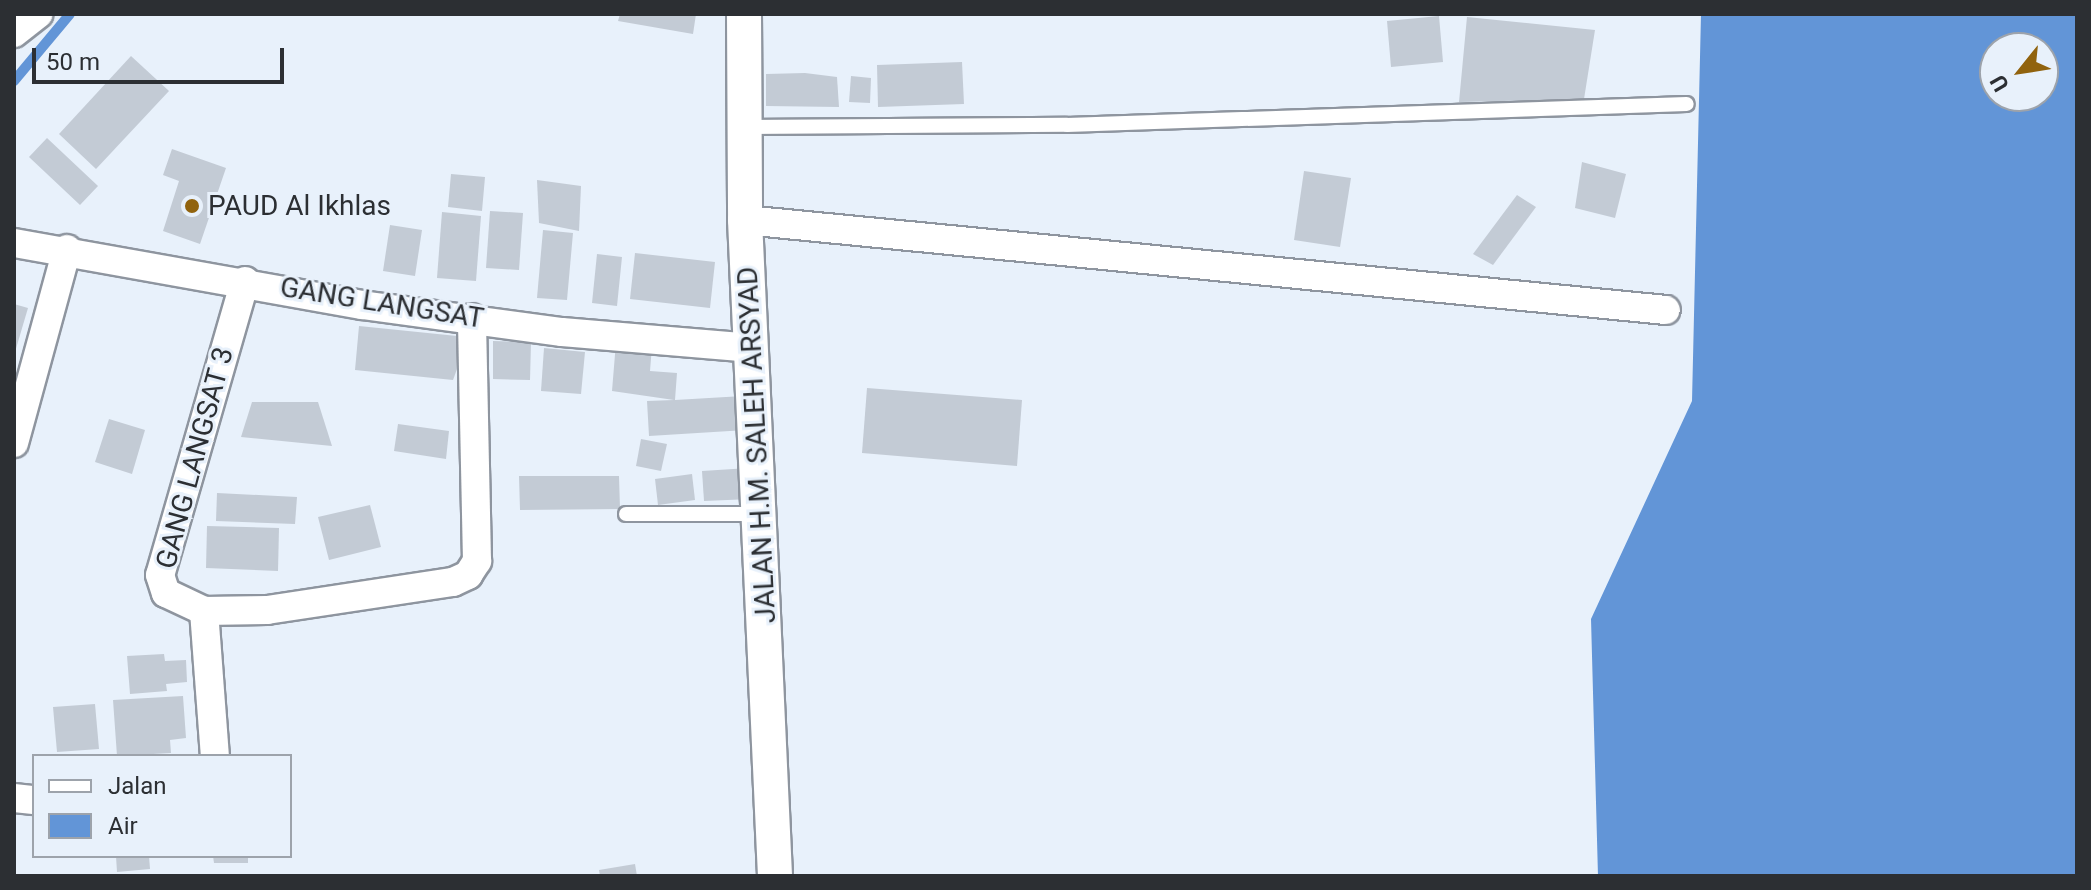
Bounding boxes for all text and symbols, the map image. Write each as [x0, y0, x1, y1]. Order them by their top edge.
scale bar [36, 32, 288, 82]
north arrow [1979, 32, 2059, 112]
text: 50 m [46, 48, 100, 76]
text: U [1985, 71, 2014, 96]
place label: PAUD Al Ikhlas [208, 189, 391, 223]
marker: PAUD Al Ikhlas [183, 197, 201, 215]
street label: JALAN H.M. SALEH ARSYAD [731, 266, 783, 624]
street label: GANG LANGSAT [278, 270, 486, 336]
street label: GANG LANGSAT 3 [149, 343, 241, 573]
legend [32, 754, 292, 858]
text: Jalan [108, 772, 166, 800]
text: Air [108, 812, 138, 840]

